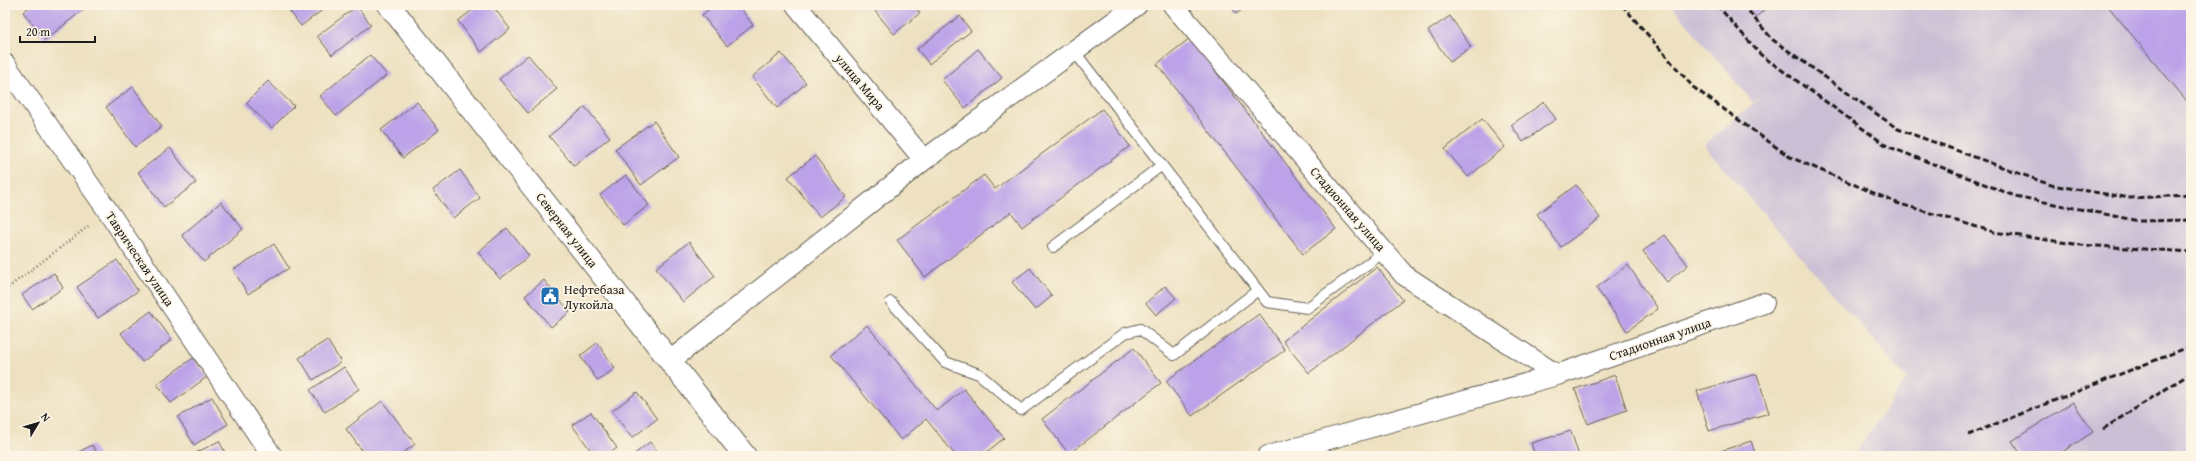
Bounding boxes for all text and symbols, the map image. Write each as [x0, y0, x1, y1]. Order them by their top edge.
scale bar [20, 18, 95, 44]
text: 20 m [26, 23, 50, 40]
street label: улица Мира [830, 49, 890, 115]
street label: Стадионная улица [1306, 162, 1391, 256]
street label: Северная улица [532, 188, 603, 272]
street label: Таврическая улица [101, 208, 179, 311]
place label: Нефтебаза Лукойла [564, 280, 625, 314]
public building icon: Нефтебаза Лукойла [539, 285, 561, 307]
street label: Стадионная улица [1606, 312, 1714, 365]
north arrow [18, 403, 58, 443]
text: N [37, 409, 55, 425]

